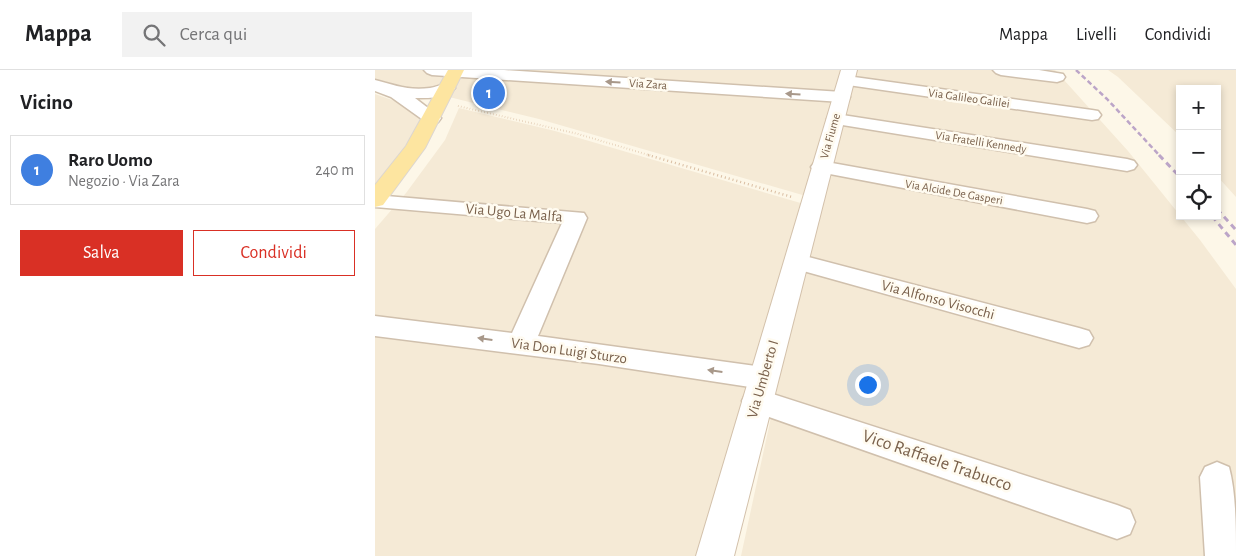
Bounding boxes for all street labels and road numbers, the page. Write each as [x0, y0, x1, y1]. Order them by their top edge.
street label: Via Zara [628, 77, 668, 91]
street label: Via Galileo Galilei [928, 86, 1010, 110]
street label: Via Fiume [818, 112, 842, 160]
street label: Via Fratelli Kennedy [934, 129, 1027, 156]
street label: Via Alcide De Gasperi [904, 177, 1004, 207]
street label: Via Ugo La Malfa [465, 201, 563, 225]
street label: Via Alfonso Visocchi [880, 278, 996, 322]
street label: Via Don Luigi Sturzo [510, 335, 628, 367]
street label: Via Umberto I [745, 338, 781, 420]
street label: Vico Raffaele Trabucco [860, 427, 1014, 495]

